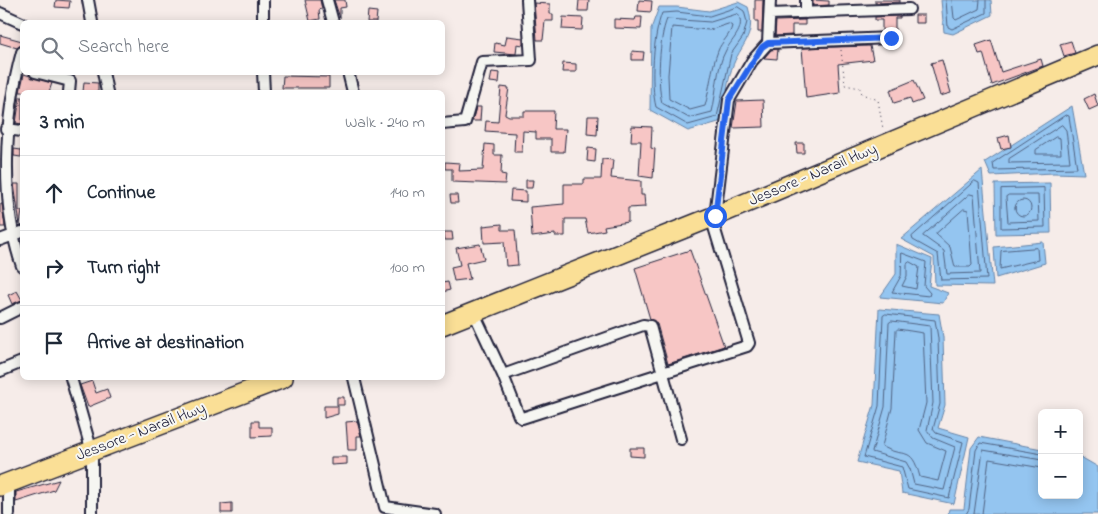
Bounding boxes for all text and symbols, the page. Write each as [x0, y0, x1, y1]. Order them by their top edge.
search box [20, 20, 445, 75]
route end [880, 27, 903, 50]
icon: search [38, 34, 66, 62]
text: Search here [78, 34, 169, 61]
text: 3 min [40, 108, 84, 138]
text: Walk · 240 m [345, 111, 425, 135]
street label: Jessore - Narail Hwy [745, 137, 881, 213]
icon: ahead [40, 179, 68, 207]
text: Continue [87, 180, 155, 207]
text: 140 m [390, 181, 425, 205]
route start [704, 205, 727, 228]
icon: right [40, 254, 68, 282]
text: Turn right [87, 255, 160, 282]
text: 100 m [390, 256, 425, 280]
icon: arrive [40, 329, 68, 357]
text: Arrive at destination [87, 330, 244, 357]
street label: Jessore - Narail Hwy [73, 396, 209, 468]
map controls [1038, 409, 1083, 499]
button: + [1038, 409, 1083, 454]
button: − [1038, 454, 1083, 499]

